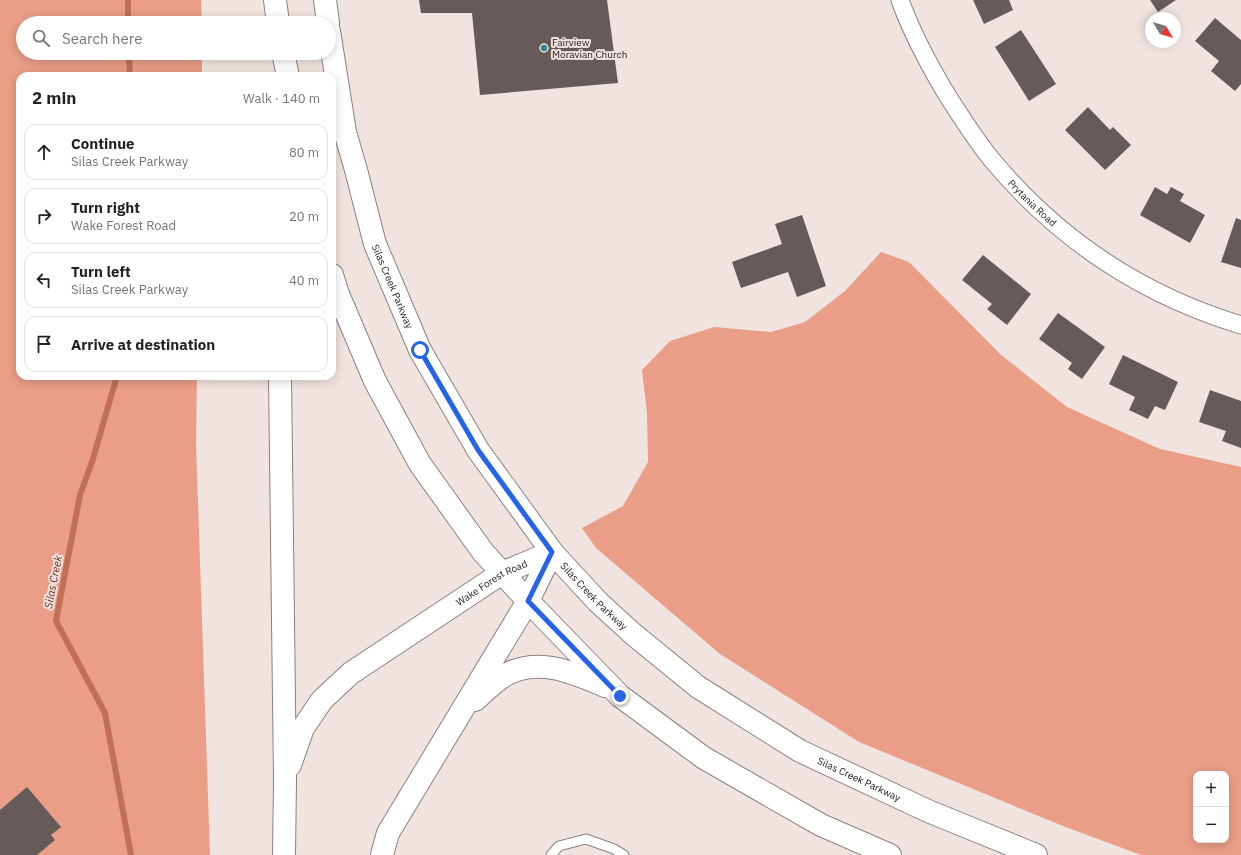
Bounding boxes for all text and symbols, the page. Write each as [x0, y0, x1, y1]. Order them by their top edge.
north arrow [1145, 12, 1181, 48]
search box [16, 16, 336, 60]
icon: search [30, 27, 52, 49]
text: Search here [62, 29, 142, 48]
place label: Fairview Moravian Church [552, 36, 627, 61]
marker: Fairview Moravian Church [539, 43, 549, 53]
text: 2 min [32, 87, 76, 109]
text: Walk · 140 m [243, 90, 320, 107]
text: Continue [71, 134, 135, 153]
icon: ahead [33, 141, 55, 163]
text: 80 m [289, 144, 319, 161]
text: Silas Creek Parkway [71, 153, 188, 170]
street label: Prytania Road [1005, 177, 1059, 229]
text: Turn right [71, 198, 140, 217]
icon: right [33, 205, 55, 227]
text: 20 m [289, 208, 319, 225]
text: Wake Forest Road [71, 217, 176, 234]
street label: Silas Creek Parkway [369, 242, 416, 330]
text: Turn left [71, 262, 131, 281]
icon: left [33, 269, 55, 291]
text: 40 m [289, 272, 319, 289]
text: Silas Creek Parkway [71, 281, 188, 298]
icon: arrive [33, 333, 55, 355]
text: Arrive at destination [71, 335, 215, 354]
route start [411, 341, 429, 359]
water label: Silas Creek [41, 554, 65, 610]
street label: Wake Forest Road [453, 557, 529, 609]
street label: Silas Creek Parkway [558, 560, 630, 633]
route end [611, 687, 629, 705]
street label: Silas Creek Parkway [815, 754, 903, 804]
map controls [1193, 771, 1229, 843]
button: + [1193, 771, 1229, 807]
button: − [1193, 807, 1229, 843]

